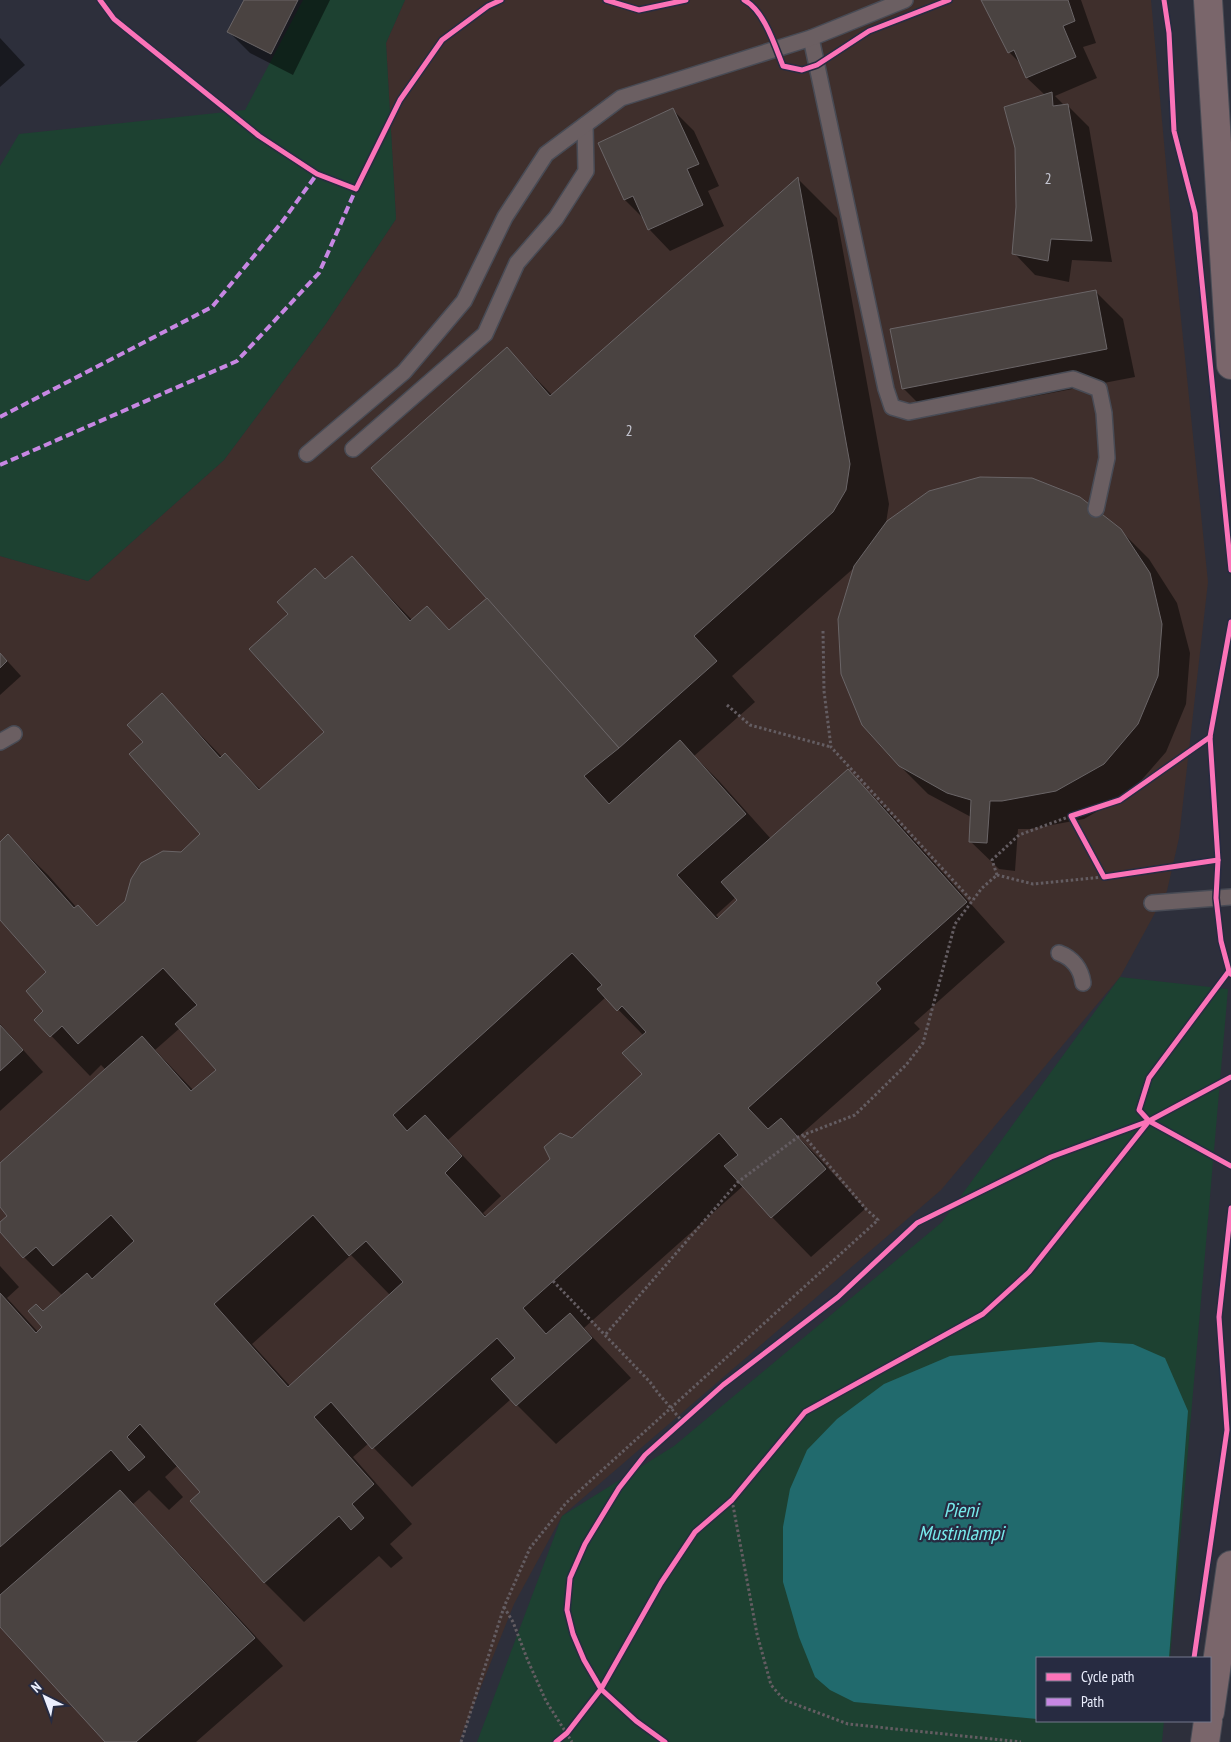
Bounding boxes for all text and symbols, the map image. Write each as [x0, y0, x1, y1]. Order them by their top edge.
house number: 2 [1044, 168, 1052, 188]
house number: 2 [625, 420, 633, 440]
water label: Pieni Mustinlampi [918, 1497, 1006, 1546]
legend [1036, 1657, 1211, 1722]
text: Cycle path [1081, 1667, 1134, 1686]
north arrow [20, 1672, 70, 1722]
text: N [27, 1678, 45, 1697]
text: Path [1081, 1692, 1104, 1711]

